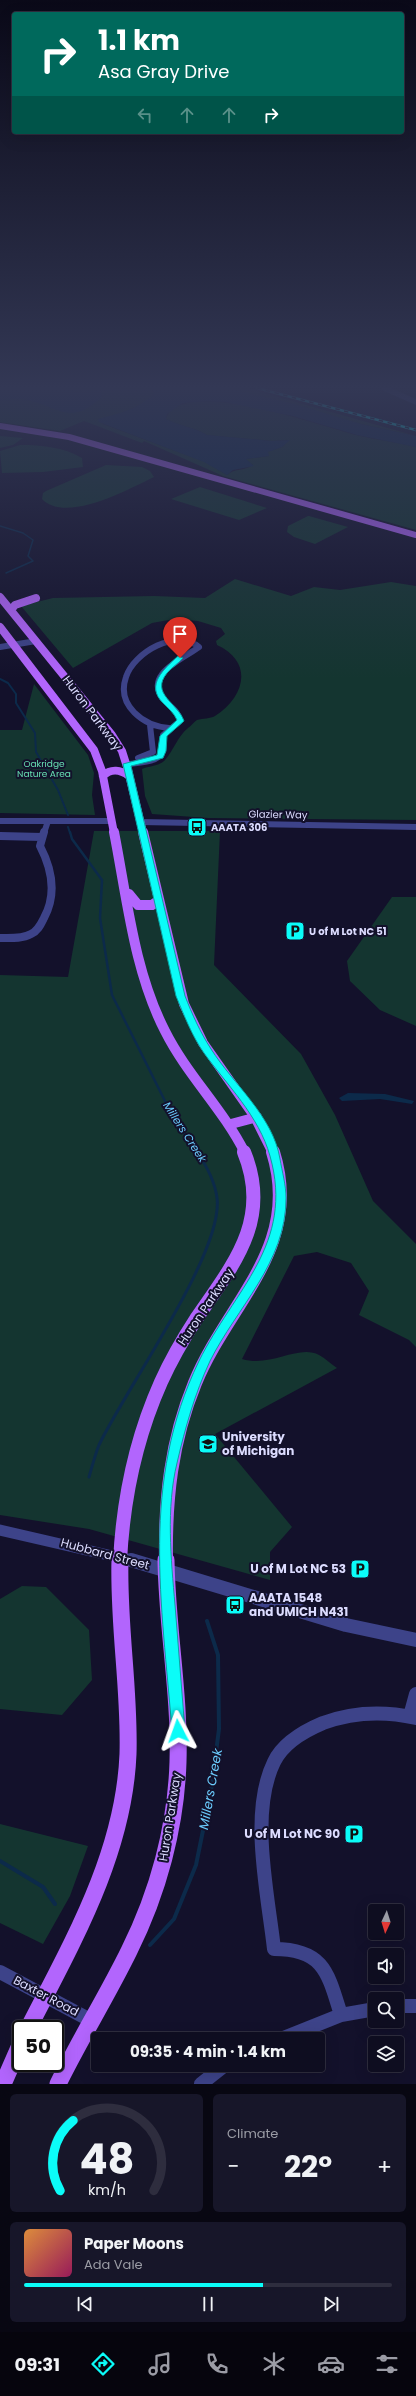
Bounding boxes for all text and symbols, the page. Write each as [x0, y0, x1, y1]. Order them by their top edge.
text: 1.1 km [98, 21, 180, 60]
icon: right [32, 28, 84, 80]
text: Asa Gray Drive [98, 59, 229, 84]
icon: left [134, 104, 156, 126]
icon: ahead [176, 104, 198, 126]
icon: ahead [218, 104, 240, 126]
icon: right [260, 104, 282, 126]
pin [163, 617, 197, 658]
icon: arrive [169, 623, 191, 645]
street label: Huron Parkway [59, 672, 126, 754]
park label: Oakridge Nature Area [17, 758, 71, 780]
street label: Glazier Way [248, 806, 308, 823]
bus stop icon: AAATA 306 [186, 816, 208, 838]
place label: AAATA 306 [211, 820, 267, 835]
parking icon: U of M Lot NC 51 [284, 920, 306, 942]
place label: U of M Lot NC 51 [309, 924, 387, 939]
water label: Millers Creek [159, 1099, 211, 1167]
street label: Huron Parkway [174, 1265, 238, 1349]
place label: University of Michigan [222, 1428, 294, 1459]
school or university icon: University of Michigan [197, 1433, 219, 1455]
street label: Hubbard Street [59, 1533, 151, 1574]
parking icon: U of M Lot NC 53 [349, 1558, 371, 1580]
place label: U of M Lot NC 53 [250, 1560, 346, 1577]
place label: AAATA 1548 and UMICH N431 [249, 1589, 348, 1620]
bus stop icon: AAATA 1548 and UMICH N431 [224, 1594, 246, 1616]
position arrow [157, 1710, 199, 1752]
water label: Millers Creek [194, 1746, 227, 1831]
street label: Huron Parkway [154, 1771, 185, 1862]
parking icon: U of M Lot NC 90 [343, 1823, 365, 1845]
place label: U of M Lot NC 90 [244, 1825, 340, 1842]
north arrow [368, 1904, 404, 1940]
map controls [368, 1904, 404, 2072]
button: sound [368, 1948, 404, 1984]
street label: Baxter Road [10, 1971, 82, 2020]
button: search [368, 1992, 404, 2028]
speed limit sign: 50 [12, 2020, 64, 2072]
button: layers [368, 2036, 404, 2072]
text: 09:35 · 4 min · 1.4 km [130, 2041, 286, 2062]
text: Climate [227, 2124, 278, 2143]
text: 48 [79, 2130, 134, 2189]
text: 22° [284, 2145, 332, 2188]
text: − [227, 2151, 239, 2182]
text: + [377, 2151, 392, 2182]
text: km/h [87, 2180, 126, 2200]
text: Paper Moons [84, 2233, 184, 2254]
text: Ada Vale [84, 2255, 143, 2274]
icon: previous [74, 2293, 96, 2315]
icon: pause [197, 2293, 219, 2315]
icon: next [320, 2293, 342, 2315]
icon: directions [89, 2350, 117, 2378]
icon: music [146, 2350, 174, 2378]
icon: phone [203, 2350, 231, 2378]
icon: climate [260, 2350, 288, 2378]
icon: car [317, 2350, 345, 2378]
icon: filters [373, 2350, 401, 2378]
text: 09:31 [14, 2352, 60, 2377]

